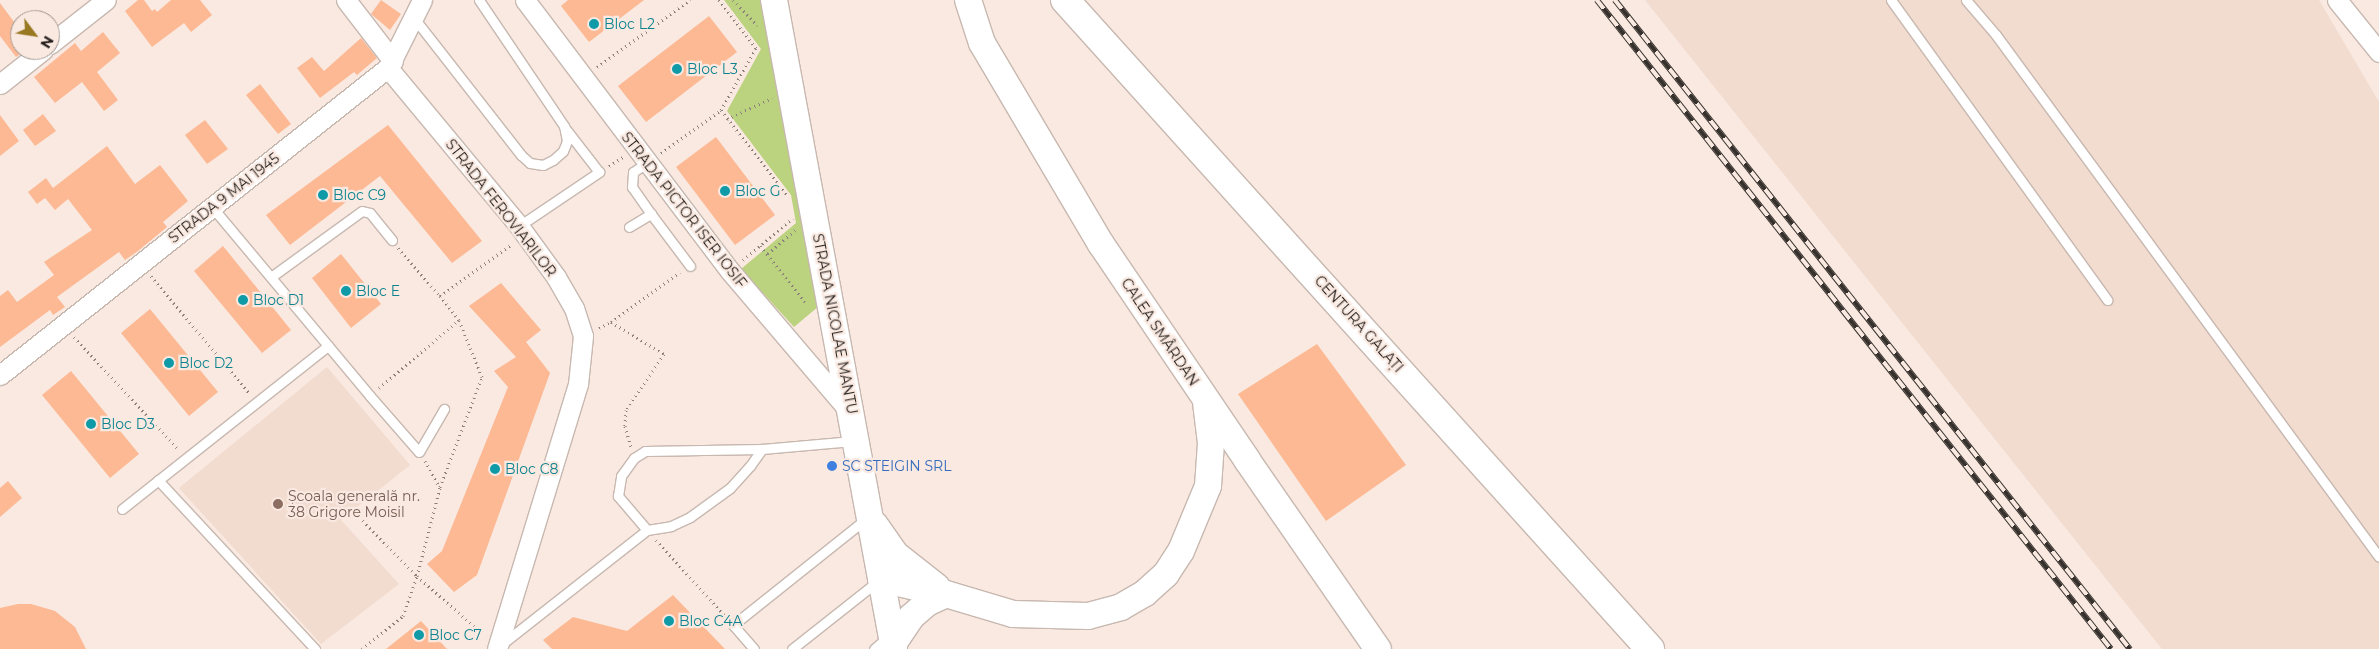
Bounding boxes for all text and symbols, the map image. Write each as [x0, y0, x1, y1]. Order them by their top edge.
north arrow [10, 10, 60, 60]
place label: Bloc L2 [604, 16, 655, 32]
marker: Bloc L2 [588, 18, 600, 30]
text: N [36, 33, 58, 52]
place label: Bloc L3 [687, 61, 738, 77]
marker: Bloc L3 [671, 63, 683, 75]
street label: STRADA PICTOR ISER IOSIF [618, 129, 750, 291]
street label: STRADA FEROVIARILOR [442, 136, 560, 280]
street label: STRADA 9 MAI 1945 [165, 150, 283, 246]
place label: Bloc G [735, 183, 780, 199]
marker: Bloc G [719, 185, 731, 197]
place label: Bloc C9 [333, 187, 386, 203]
marker: Bloc C9 [317, 189, 329, 201]
street label: STRADA NICOLAE MANTU [809, 232, 861, 416]
street label: CENTURA GALAȚI [1311, 272, 1407, 376]
street label: CALEA SMÂRDAN [1118, 275, 1202, 389]
place label: Bloc E [356, 283, 400, 299]
marker: Bloc E [340, 285, 352, 297]
place label: Bloc D1 [253, 292, 304, 308]
marker: Bloc D1 [237, 294, 249, 306]
place label: Bloc D2 [179, 355, 233, 371]
marker: Bloc D2 [163, 357, 175, 369]
place label: Bloc D3 [101, 416, 155, 432]
marker: Bloc D3 [85, 418, 97, 430]
place label: SC STEIGIN SRL [842, 458, 951, 474]
marker: SC STEIGIN SRL [826, 460, 838, 472]
place label: Bloc C8 [505, 461, 558, 477]
marker: Bloc C8 [489, 463, 501, 475]
place label: Școala generală nr. 38 Grigore Moisil [288, 488, 420, 520]
marker: Școala generală nr. 38 Grigore Moisil [272, 498, 284, 510]
place label: Bloc C4A [679, 613, 742, 629]
marker: Bloc C4A [663, 615, 675, 627]
place label: Bloc C7 [429, 627, 482, 643]
marker: Bloc C7 [413, 629, 425, 641]

